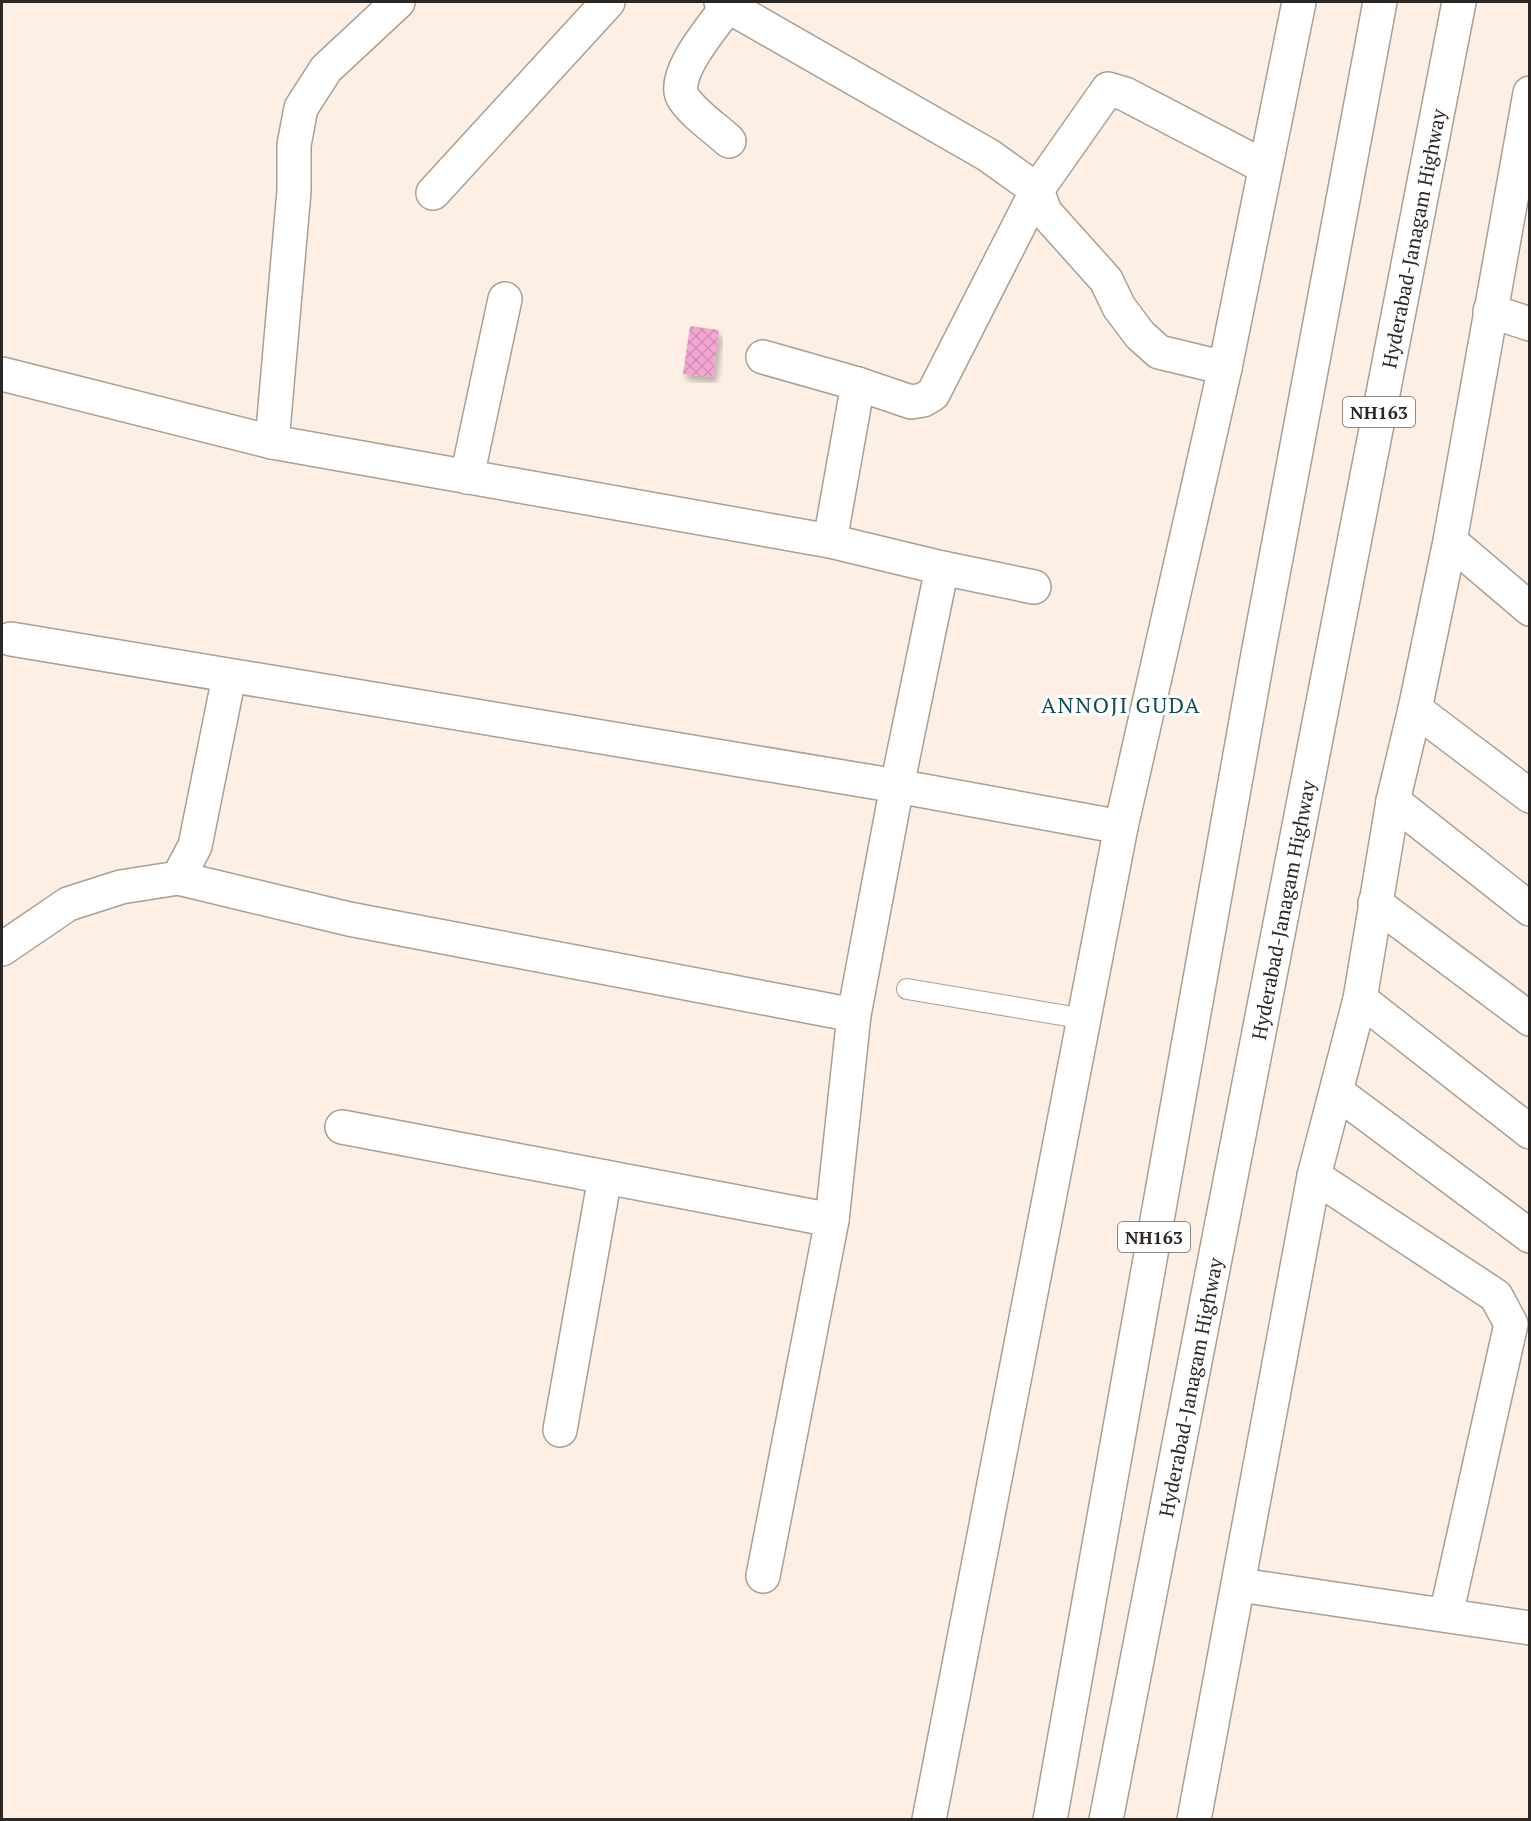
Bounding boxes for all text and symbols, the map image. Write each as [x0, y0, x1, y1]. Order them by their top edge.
street label: Hyderabad-Janagam Highway [1375, 106, 1452, 371]
road number: NH163 [1343, 397, 1415, 427]
district label: ANNOJI GUDA [1041, 690, 1201, 719]
street label: Hyderabad-Janagam Highway [1244, 777, 1321, 1042]
road number: NH163 [1118, 1222, 1190, 1252]
street label: Hyderabad-Janagam Highway [1152, 1254, 1229, 1519]

